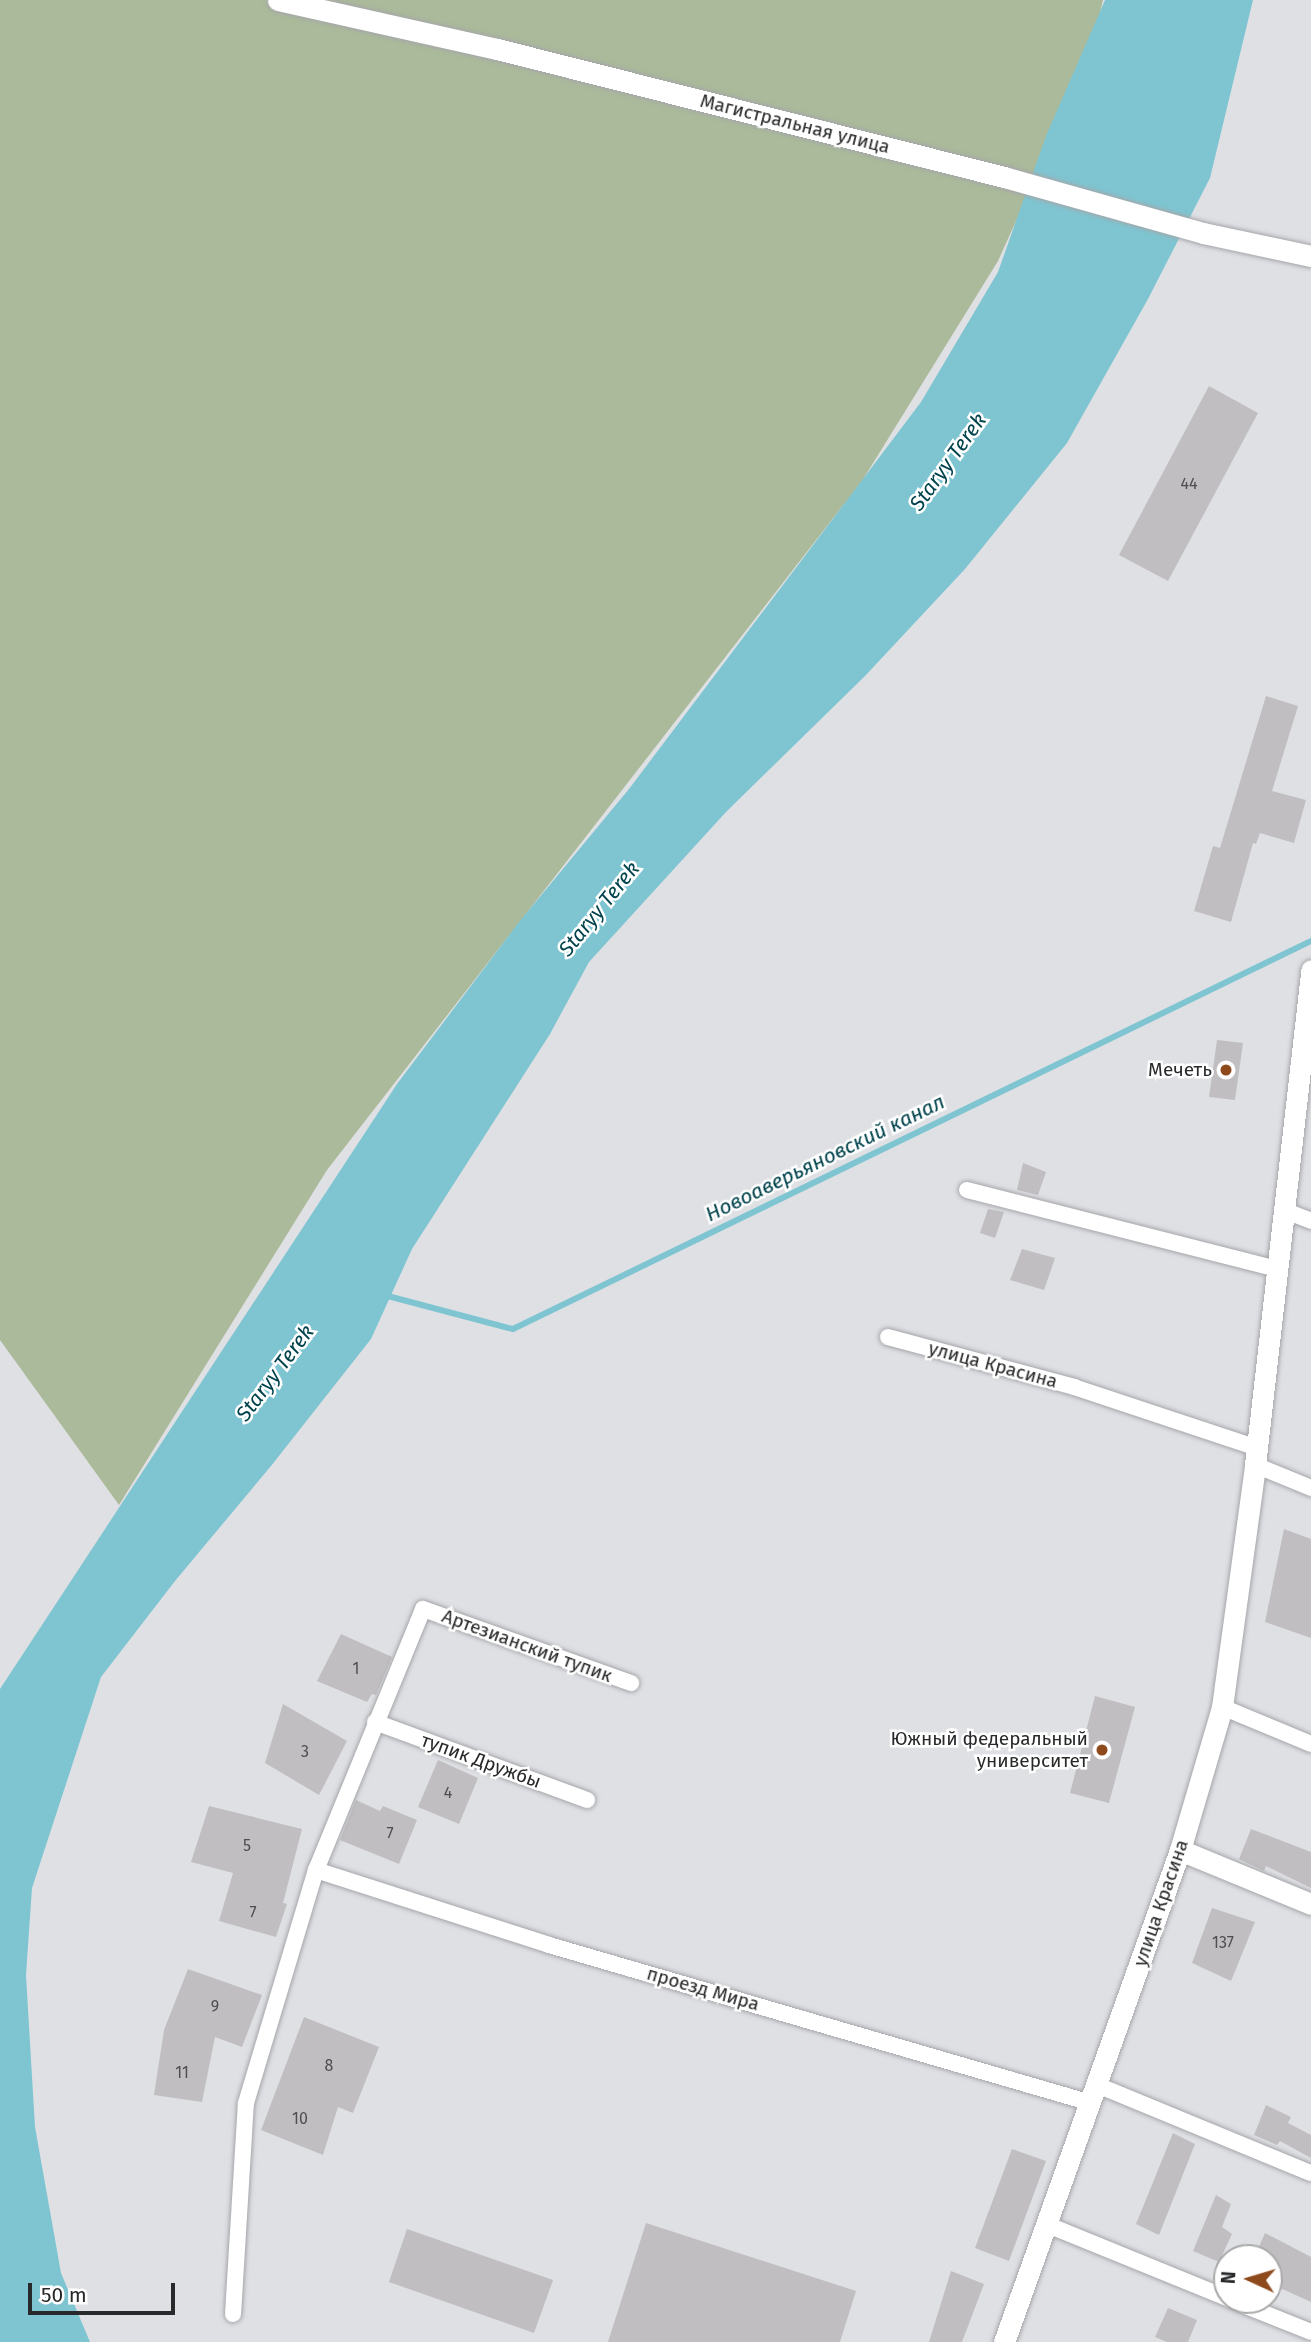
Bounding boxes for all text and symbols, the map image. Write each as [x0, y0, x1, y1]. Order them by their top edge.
street label: Магистральная улица [698, 89, 892, 159]
water label: Staryy Terek [904, 408, 992, 516]
house number: 44 [1180, 474, 1198, 494]
water label: Staryy Terek [553, 857, 645, 961]
place label: Мечеть [1148, 1059, 1212, 1081]
marker: Мечеть [1218, 1062, 1234, 1078]
water label: Новоаверьяновский канал [701, 1089, 949, 1227]
water label: Staryy Terek [231, 1320, 319, 1426]
street label: улица Красина [926, 1337, 1060, 1393]
street label: Артезианский тупик [439, 1605, 615, 1687]
house number: 1 [353, 1659, 359, 1679]
place label: Южный федеральный университет [890, 1728, 1088, 1772]
street label: тупик Дружбы [418, 1729, 544, 1793]
house number: 3 [301, 1742, 309, 1762]
marker: Южный федеральный университет [1094, 1742, 1110, 1758]
house number: 4 [444, 1783, 452, 1803]
house number: 7 [386, 1824, 394, 1844]
house number: 5 [243, 1836, 251, 1856]
street label: улица Красина [1129, 1837, 1193, 1969]
house number: 7 [249, 1903, 257, 1923]
house number: 137 [1212, 1933, 1234, 1953]
street label: проезд Мира [644, 1962, 762, 2016]
house number: 9 [211, 1997, 219, 2017]
house number: 8 [325, 2056, 333, 2076]
house number: 11 [175, 2063, 189, 2083]
house number: 10 [292, 2109, 308, 2129]
north arrow [1213, 2244, 1283, 2314]
scale bar [32, 2268, 178, 2312]
text: N [1217, 2271, 1240, 2285]
text: 50 m [41, 2282, 87, 2308]

